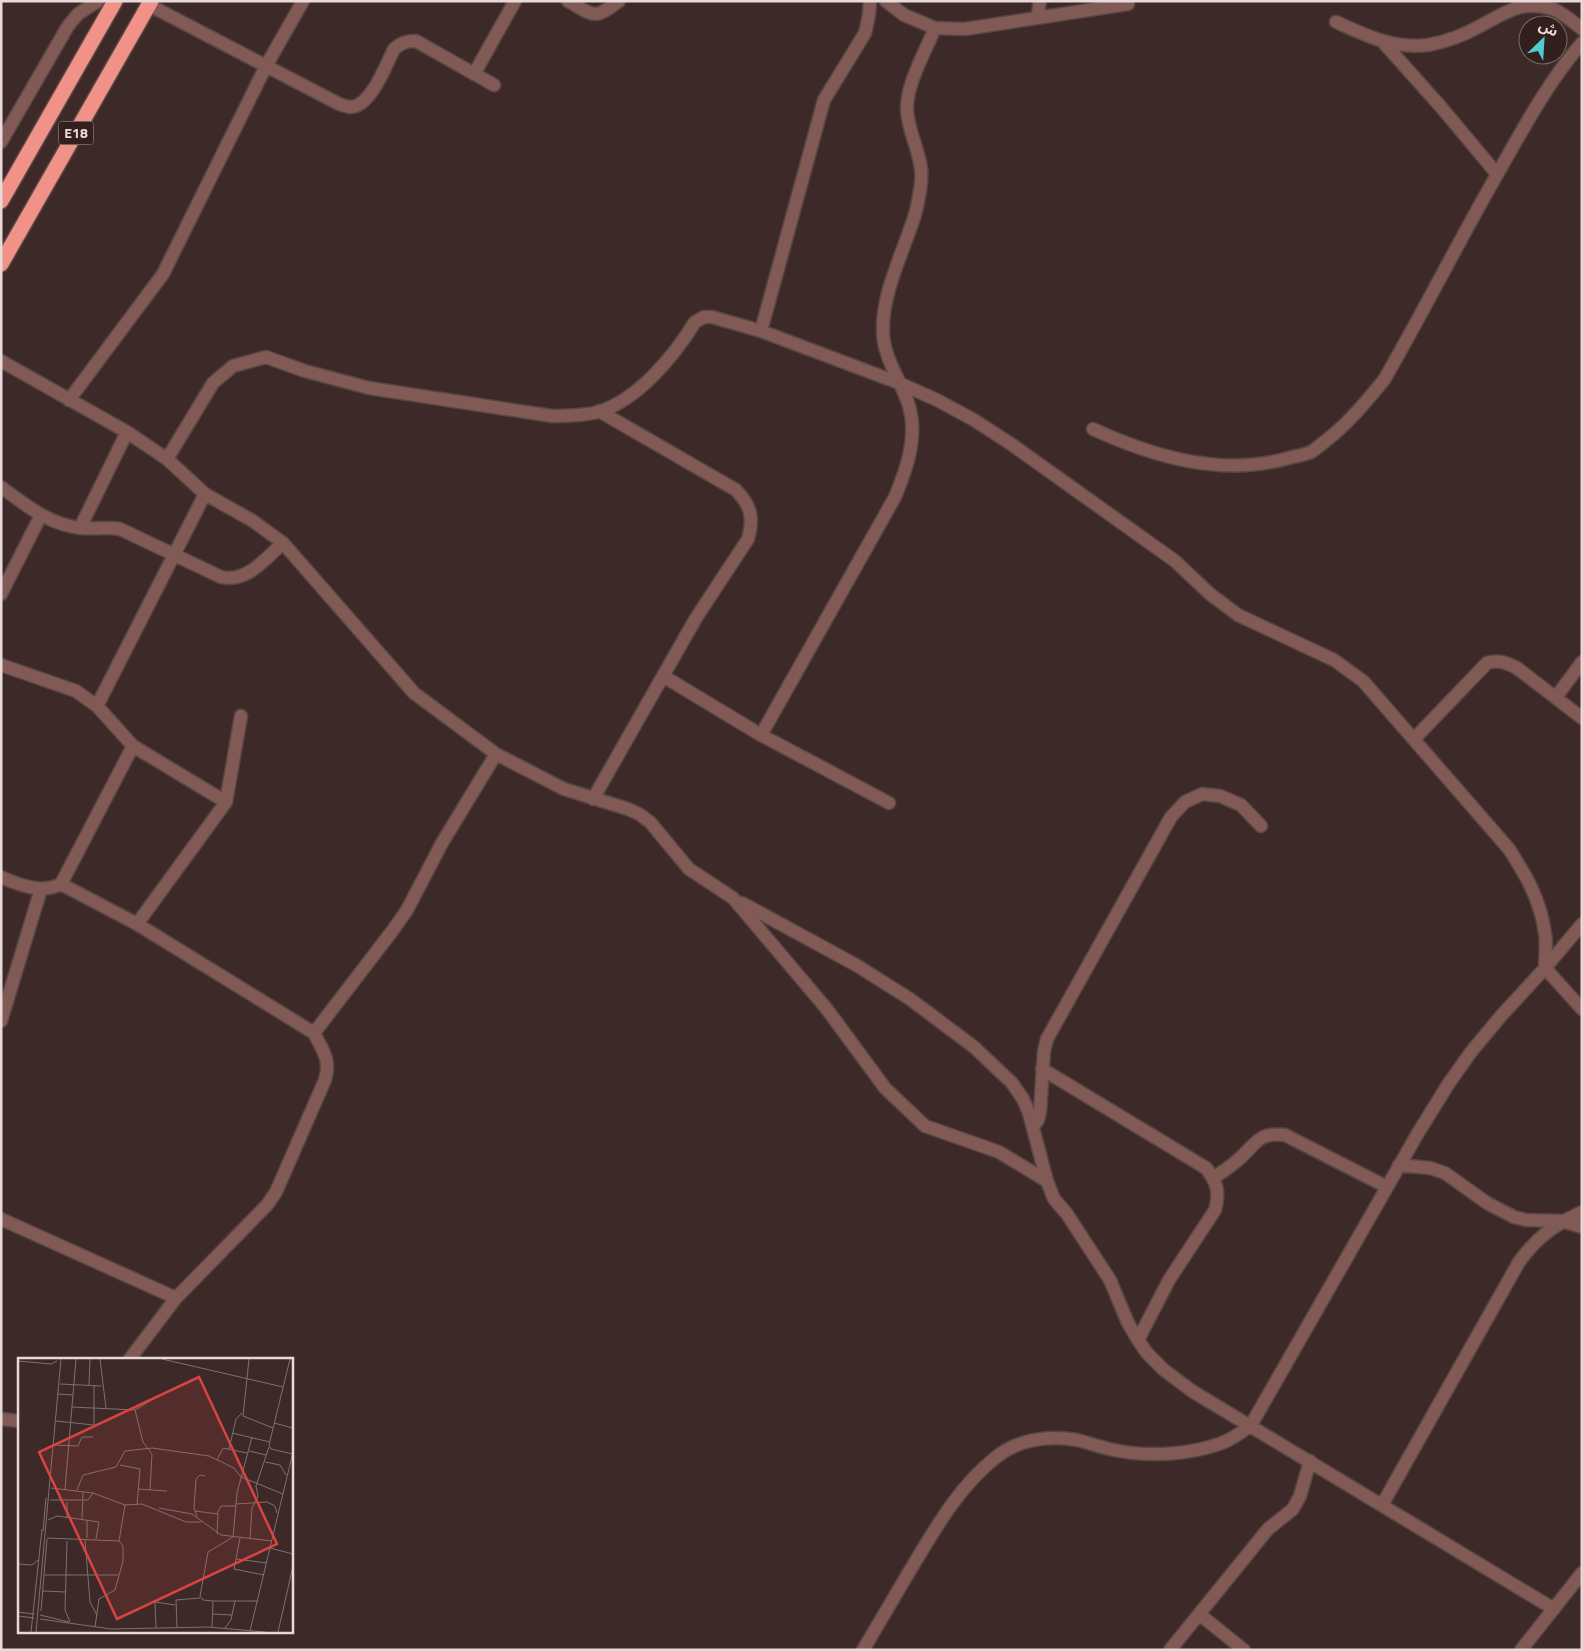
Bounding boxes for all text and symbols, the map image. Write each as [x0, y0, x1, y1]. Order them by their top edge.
text: ش [1536, 14, 1562, 41]
north arrow [1518, 15, 1568, 65]
road number: E18 [58, 122, 94, 144]
inset map [18, 1358, 292, 1634]

